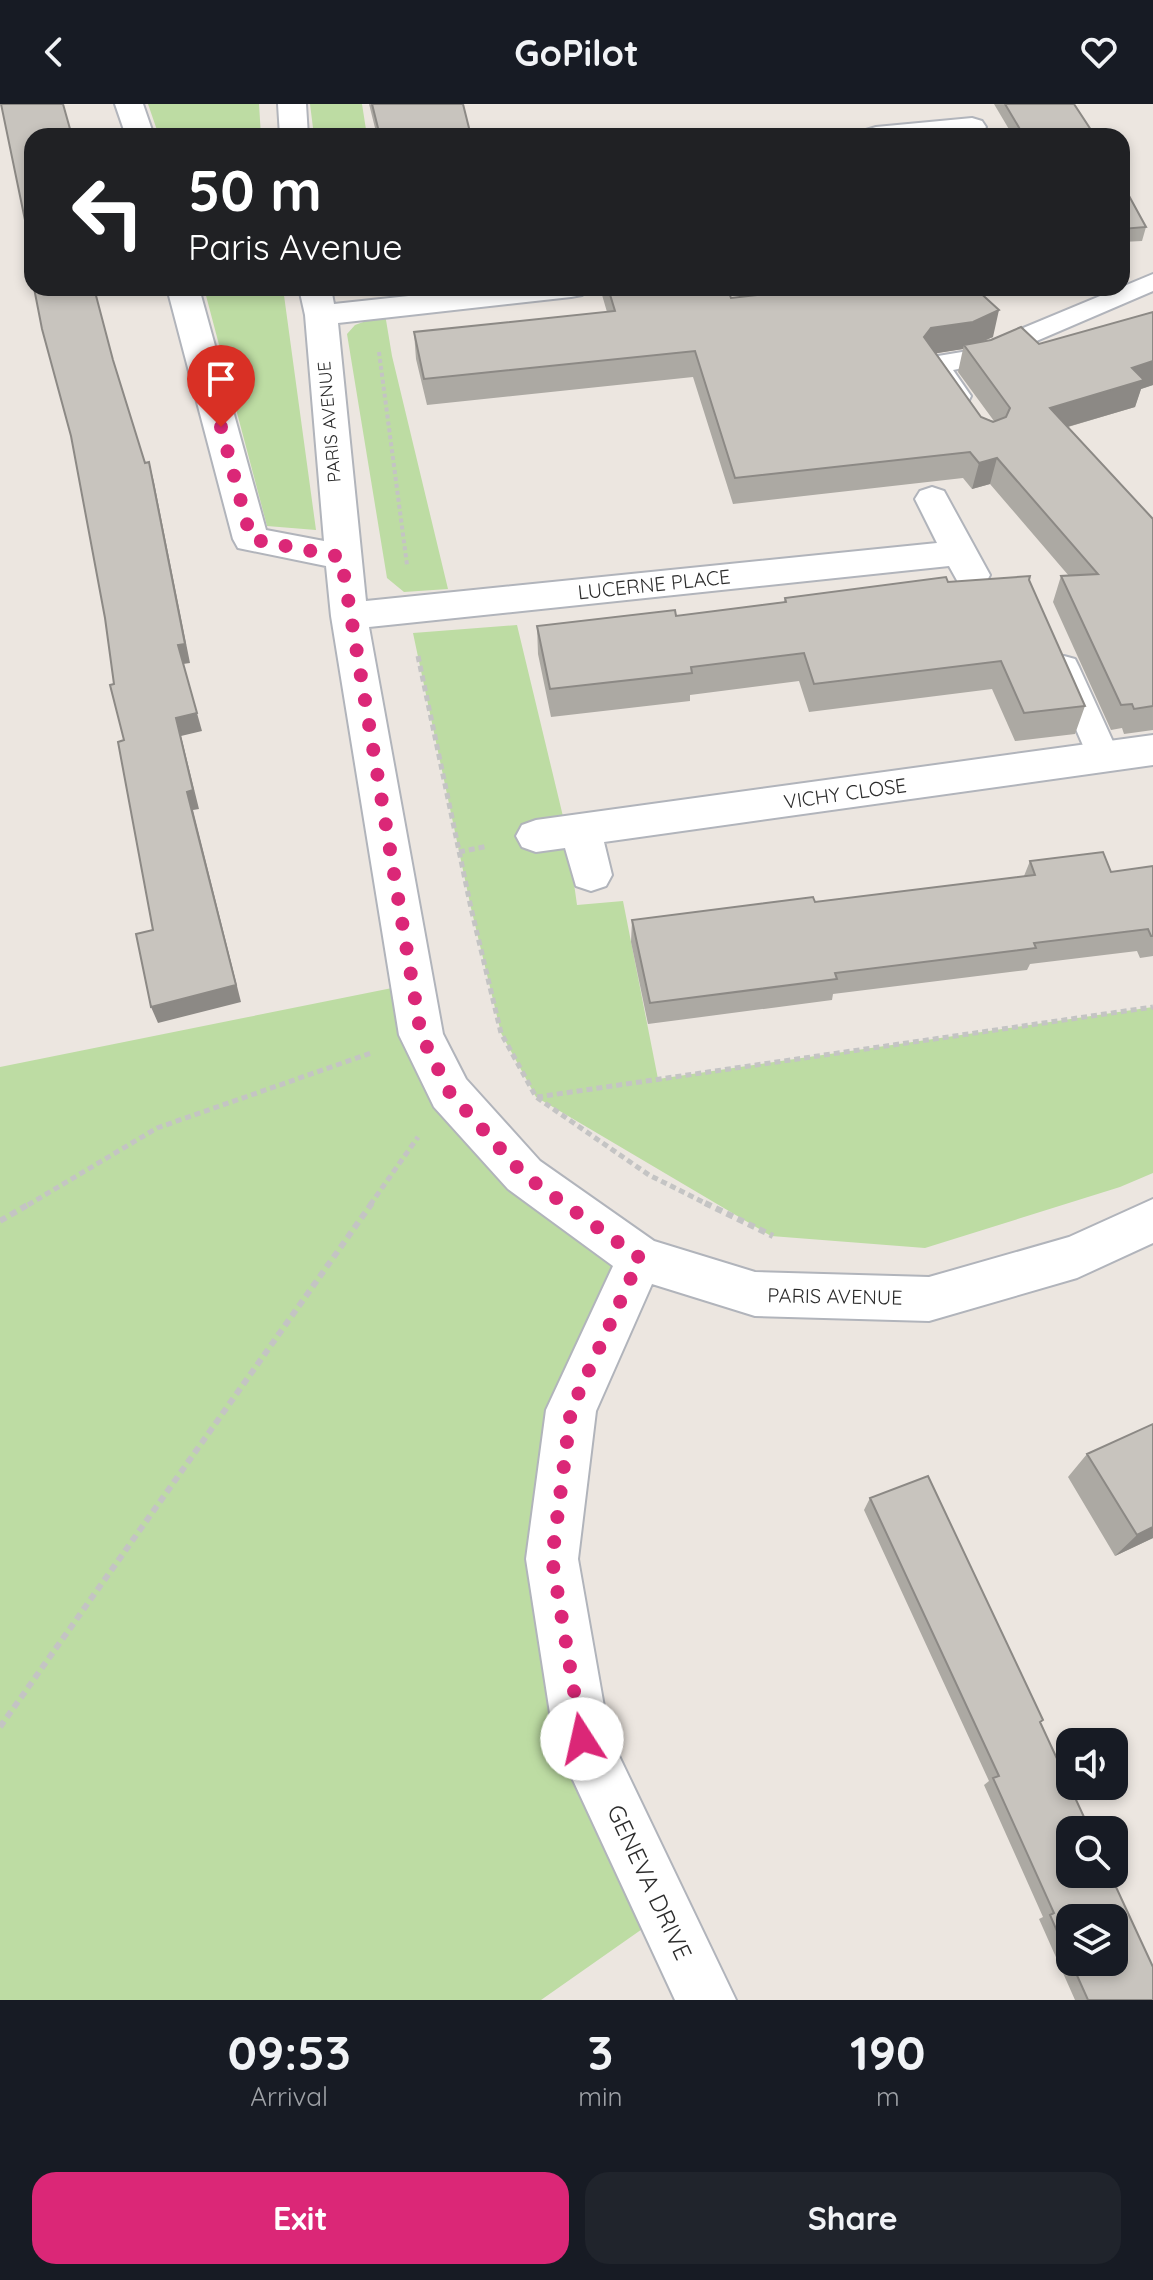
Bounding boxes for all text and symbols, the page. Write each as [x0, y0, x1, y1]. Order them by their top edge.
icon: back [32, 30, 76, 74]
text: GoPilot [514, 30, 639, 75]
icon: heart [1077, 30, 1121, 74]
text: 50 m [188, 155, 322, 225]
icon: left [56, 160, 160, 264]
text: Paris Avenue [188, 224, 403, 269]
pin [187, 345, 255, 427]
icon: arrive [199, 357, 243, 401]
street label: PARIS AVENUE [312, 360, 346, 484]
street label: LUCERNE PLACE [576, 564, 732, 604]
street label: VICHY CLOSE [782, 772, 908, 814]
street label: PARIS AVENUE [767, 1282, 903, 1310]
position arrow [540, 1697, 624, 1781]
map controls [1056, 1728, 1128, 1976]
button: sound [1056, 1728, 1128, 1800]
street label: GENEVA DRIVE [601, 1800, 699, 1964]
button: search [1056, 1816, 1128, 1888]
button: layers [1056, 1904, 1128, 1976]
text: 09:53 [228, 2022, 351, 2082]
text: 3 [588, 2022, 613, 2082]
text: 190 [850, 2022, 926, 2082]
text: Arrival [250, 2080, 328, 2113]
text: min [578, 2080, 623, 2113]
text: m [876, 2080, 900, 2113]
button: Exit [32, 2172, 569, 2264]
button: Share [585, 2172, 1121, 2264]

